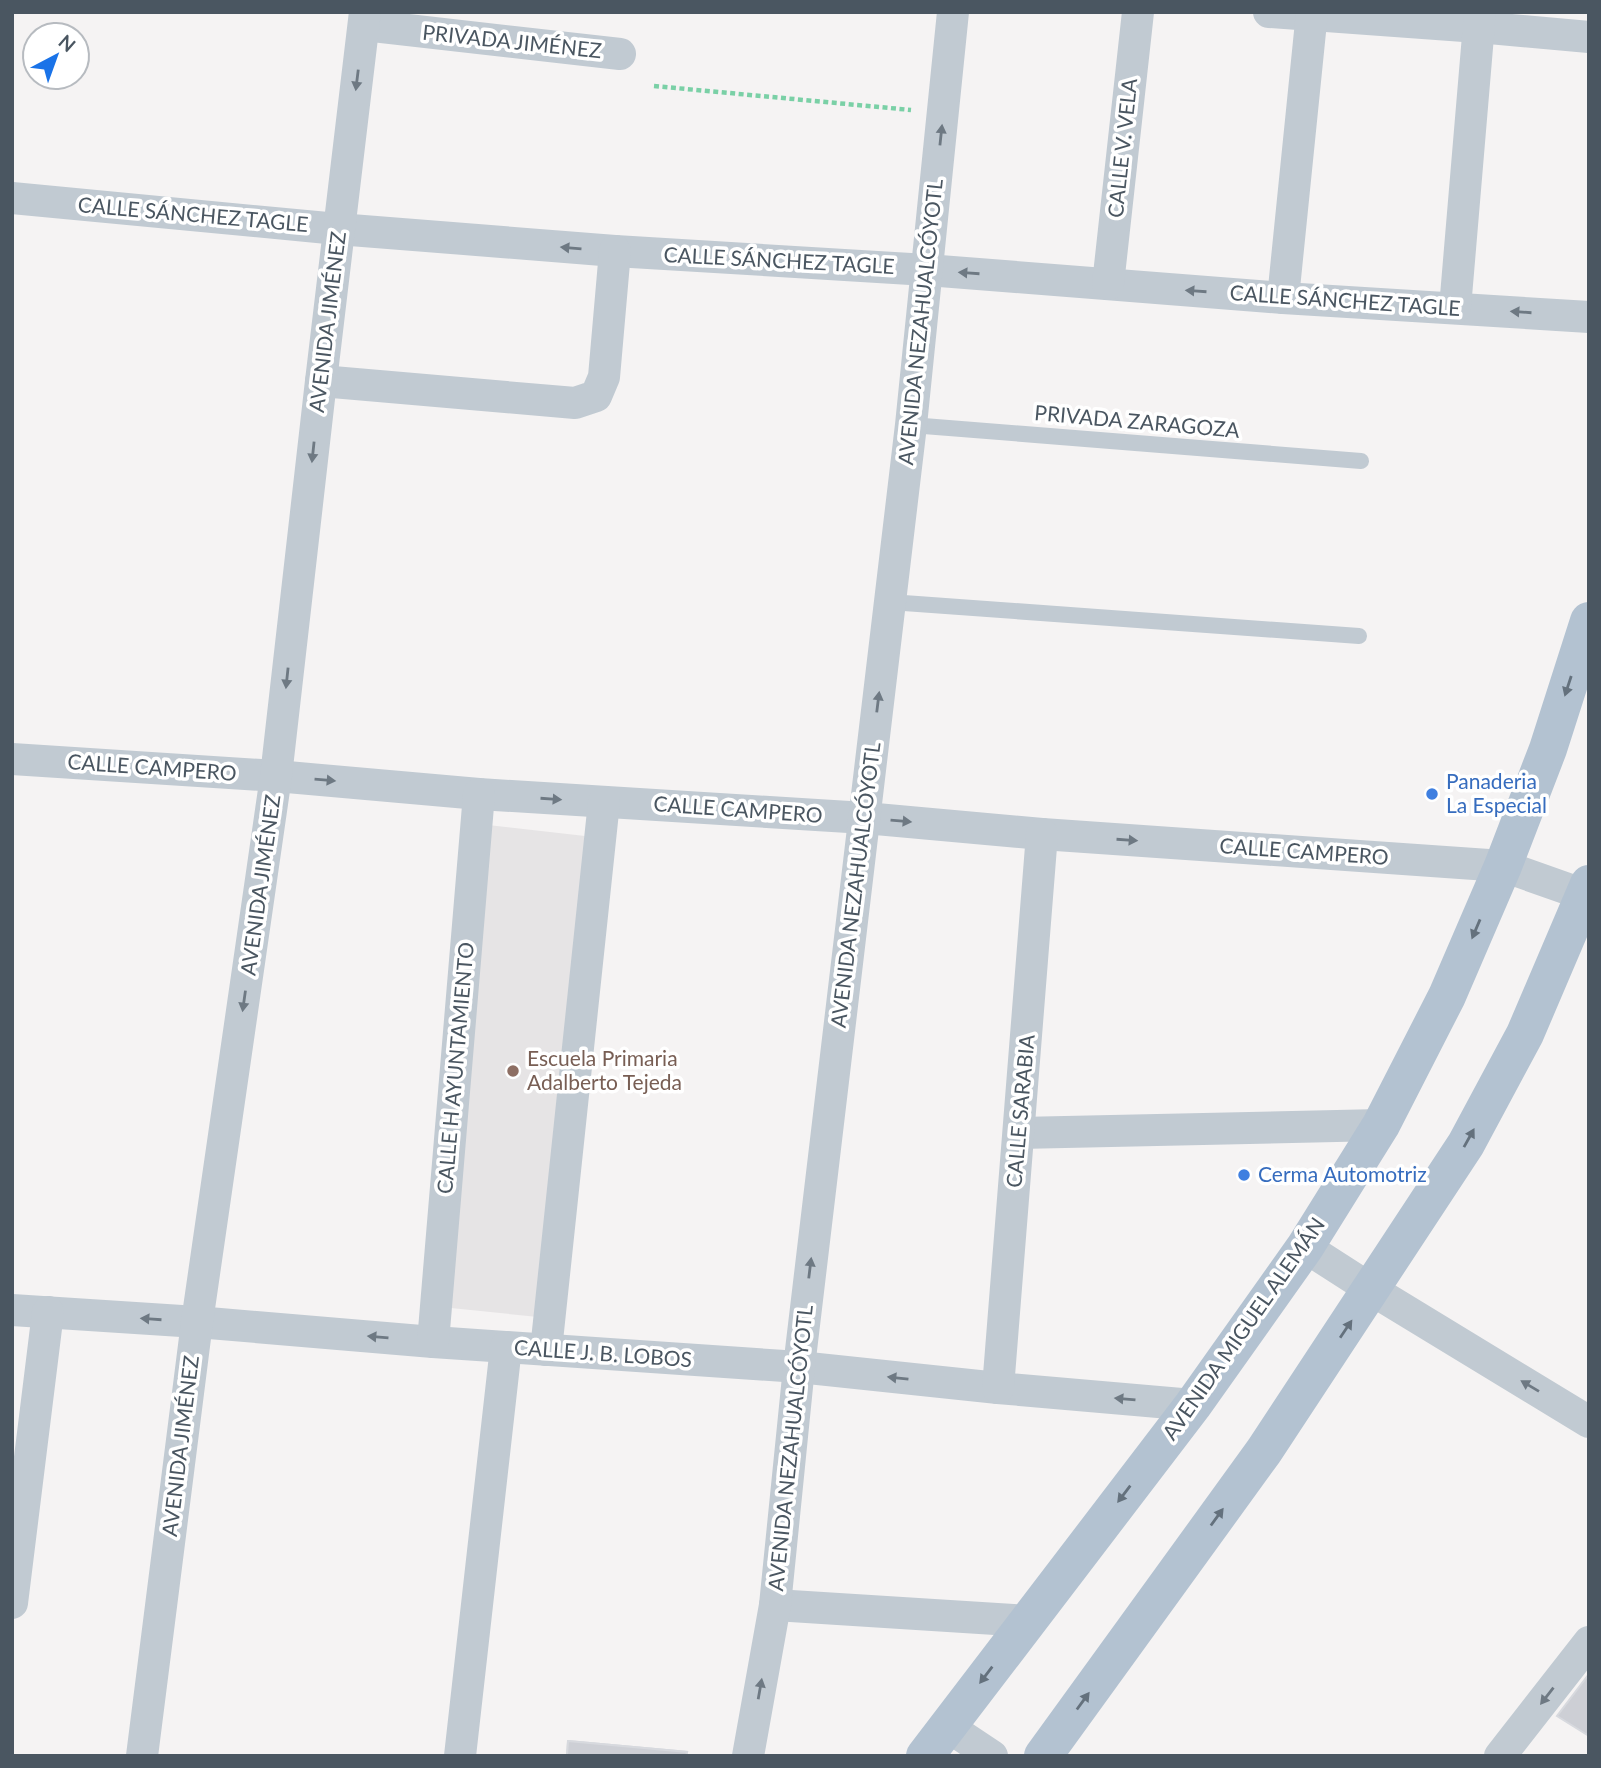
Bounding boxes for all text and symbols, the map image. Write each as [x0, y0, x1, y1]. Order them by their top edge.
street label: PRIVADA JIMÉNEZ [421, 19, 603, 62]
north arrow [21, 21, 91, 91]
text: N [54, 29, 81, 56]
one-way arrow [351, 69, 362, 91]
street label: CALLE V. VELA [1102, 76, 1141, 219]
one-way arrow [936, 124, 947, 146]
street label: AVENIDA NEZAHUALCÓYOTL [892, 177, 947, 466]
street label: CALLE SÁNCHEZ TAGLE [77, 191, 309, 236]
street label: AVENIDA JIMÉNEZ [303, 230, 350, 414]
street label: CALLE SÁNCHEZ TAGLE [663, 241, 895, 278]
one-way arrow [560, 242, 582, 253]
one-way arrow [958, 267, 980, 278]
street label: CALLE SÁNCHEZ TAGLE [1229, 279, 1461, 320]
one-way arrow [1185, 285, 1207, 296]
one-way arrow [1509, 306, 1531, 317]
street label: PRIVADA ZARAGOZA [1033, 399, 1242, 442]
one-way arrow [307, 441, 318, 463]
one-way arrow [282, 667, 293, 689]
one-way arrow [1562, 676, 1573, 697]
one-way arrow [873, 691, 884, 713]
street label: AVENIDA NEZAHUALCÓYOTL [825, 740, 884, 1029]
street label: CALLE CAMPERO [67, 748, 238, 785]
place label: Panaderia La Especial [1446, 768, 1547, 817]
one-way arrow [314, 775, 336, 786]
marker: Panaderia La Especial [1424, 786, 1440, 802]
street label: CALLE CAMPERO [653, 790, 824, 827]
street label: AVENIDA JIMÉNEZ [234, 793, 285, 977]
one-way arrow [541, 794, 563, 805]
one-way arrow [890, 816, 912, 827]
street label: CALLE CAMPERO [1219, 832, 1390, 869]
one-way arrow [1117, 834, 1139, 845]
one-way arrow [1470, 918, 1481, 939]
street label: CALLE H AYUNTAMIENTO [431, 941, 478, 1195]
one-way arrow [238, 990, 249, 1012]
street label: CALLE SARABIA [1000, 1032, 1039, 1189]
place label: Escuela Primaria Adalberto Tejeda [527, 1045, 682, 1094]
marker: Escuela Primaria Adalberto Tejeda [505, 1063, 521, 1079]
one-way arrow [1463, 1128, 1475, 1148]
place label: Cerma Automotriz [1258, 1161, 1427, 1186]
marker: Cerma Automotriz [1236, 1167, 1252, 1183]
street label: AVENIDA MIGUEL ALEMÁN [1156, 1212, 1329, 1444]
one-way arrow [805, 1257, 816, 1279]
street label: AVENIDA NEZAHUALCÓYOTL [762, 1303, 817, 1592]
one-way arrow [140, 1313, 162, 1324]
one-way arrow [1339, 1319, 1352, 1339]
one-way arrow [367, 1331, 389, 1342]
street label: CALLE J. B. LOBOS [513, 1334, 693, 1371]
street label: AVENIDA JIMÉNEZ [156, 1354, 203, 1538]
one-way arrow [887, 1372, 909, 1383]
one-way arrow [1521, 1380, 1540, 1393]
one-way arrow [1113, 1393, 1135, 1404]
one-way arrow [1117, 1485, 1132, 1503]
one-way arrow [1210, 1508, 1224, 1526]
one-way arrow [980, 1666, 994, 1684]
one-way arrow [755, 1677, 766, 1699]
one-way arrow [1540, 1687, 1554, 1705]
one-way arrow [1076, 1692, 1090, 1710]

